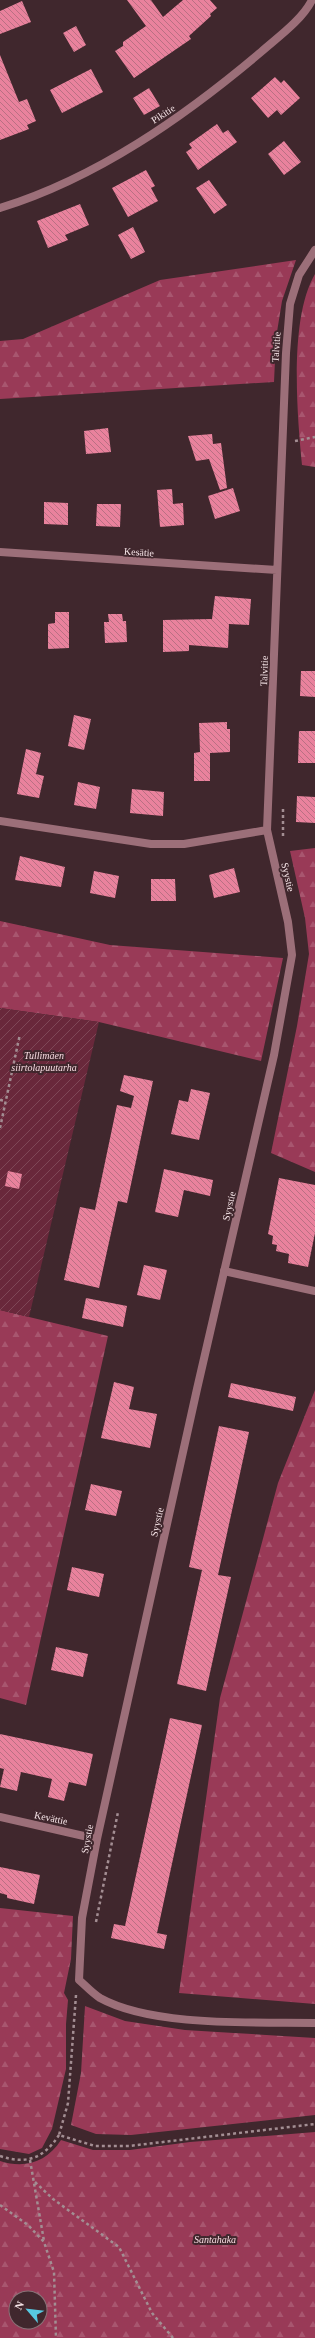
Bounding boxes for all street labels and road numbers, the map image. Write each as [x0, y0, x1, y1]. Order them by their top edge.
street label: Pikitie [149, 102, 177, 126]
street label: Talvitie [269, 331, 283, 363]
street label: Kesätie [124, 545, 155, 559]
street label: Talvitie [258, 655, 270, 686]
street label: Syystie [279, 861, 297, 893]
street label: Syystie [220, 1190, 238, 1222]
street label: Syystie [148, 1506, 166, 1538]
street label: Kevättie [33, 1809, 69, 1827]
street label: Syystie [79, 1823, 95, 1855]

